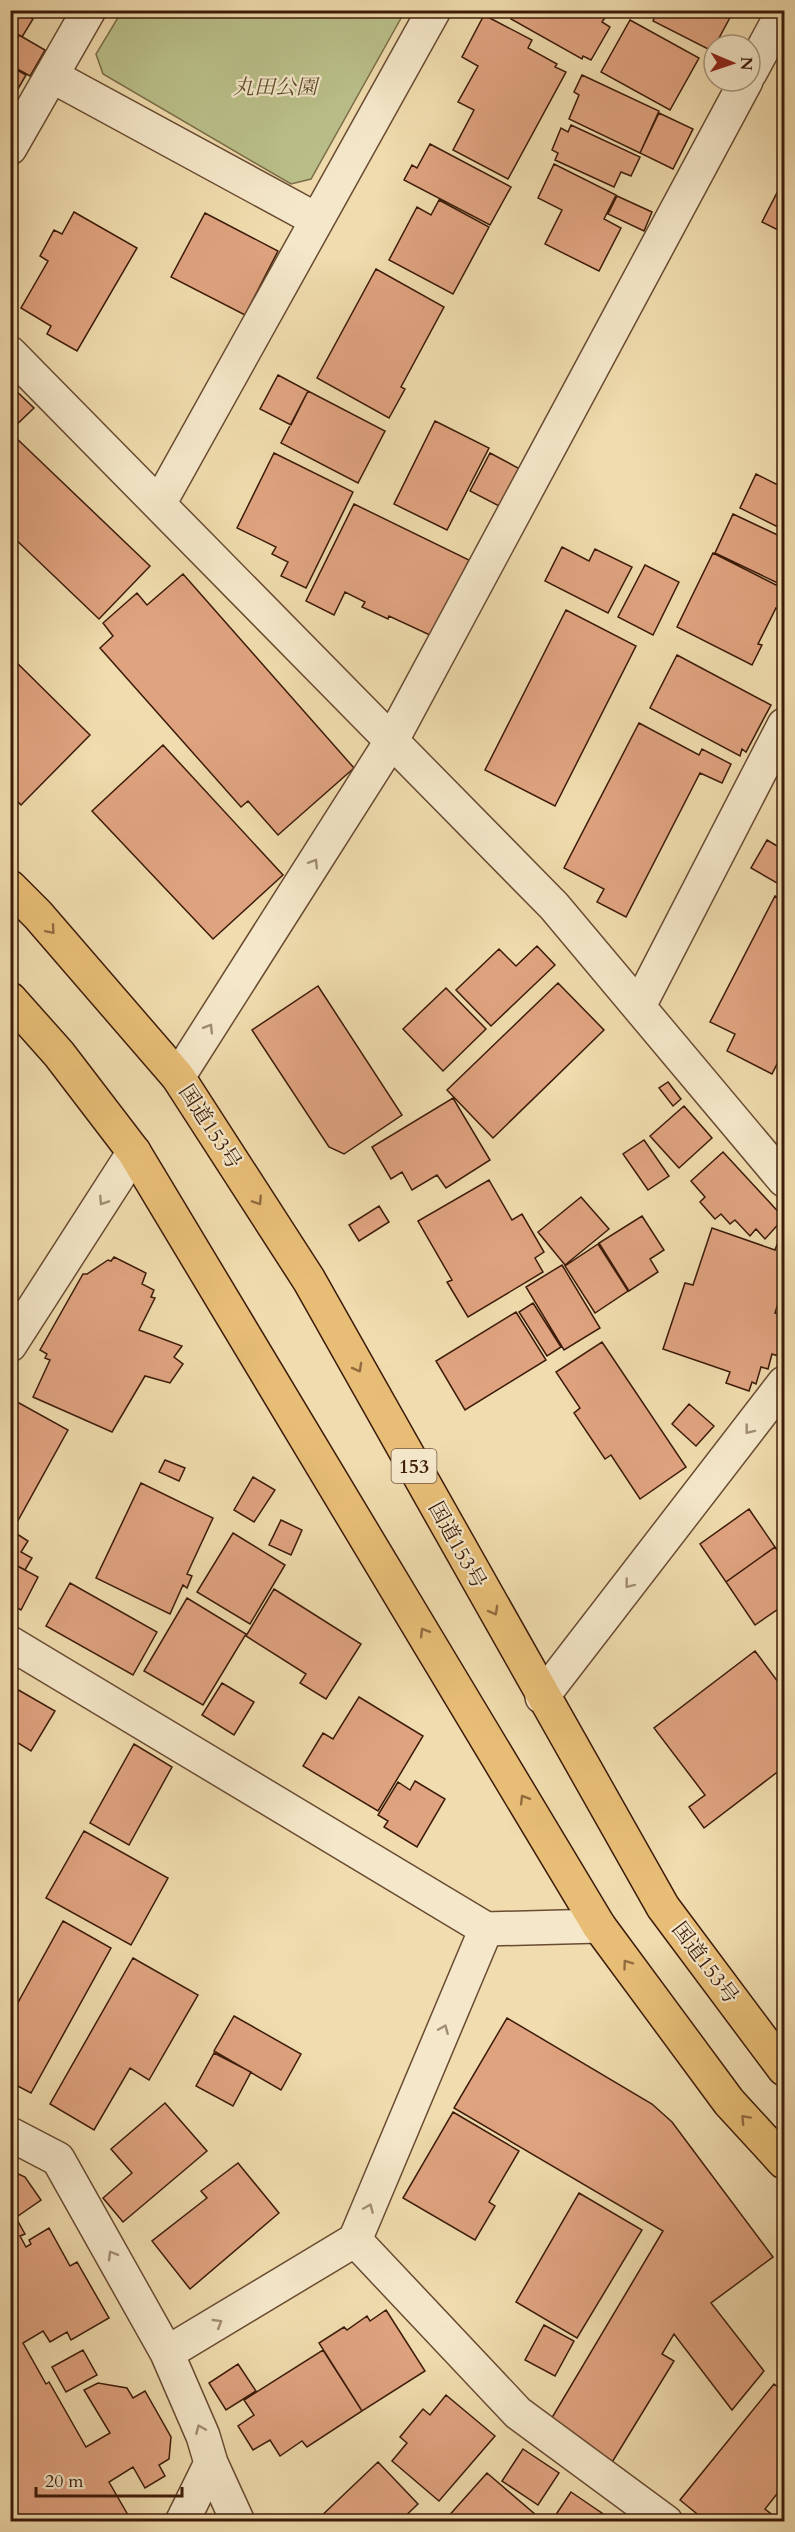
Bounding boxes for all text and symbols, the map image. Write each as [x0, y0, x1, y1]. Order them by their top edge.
north arrow [702, 33, 762, 93]
text: N [735, 56, 757, 71]
park label: 丸田公園 [233, 73, 320, 102]
one-way arrow [306, 859, 318, 869]
one-way arrow [44, 923, 55, 934]
one-way arrow [202, 1024, 214, 1034]
street label: 国道153号 [172, 1079, 248, 1175]
one-way arrow [251, 1194, 262, 1205]
one-way arrow [98, 1195, 110, 1205]
one-way arrow [351, 1361, 362, 1372]
one-way arrow [745, 1423, 756, 1434]
road number: 153 [392, 1449, 436, 1483]
street label: 国道153号 [421, 1496, 493, 1594]
one-way arrow [626, 1577, 637, 1588]
one-way arrow [487, 1605, 499, 1615]
one-way arrow [419, 1628, 431, 1638]
one-way arrow [519, 1795, 531, 1805]
street label: 国道153号 [665, 1916, 745, 2010]
one-way arrow [624, 1959, 635, 1970]
one-way arrow [437, 2024, 449, 2035]
one-way arrow [741, 2116, 752, 2126]
one-way arrow [362, 2204, 374, 2215]
one-way arrow [108, 2251, 119, 2261]
one-way arrow [212, 2319, 222, 2330]
one-way arrow [195, 2424, 207, 2435]
scale bar [36, 2460, 182, 2498]
text: 20 m [45, 2469, 84, 2494]

